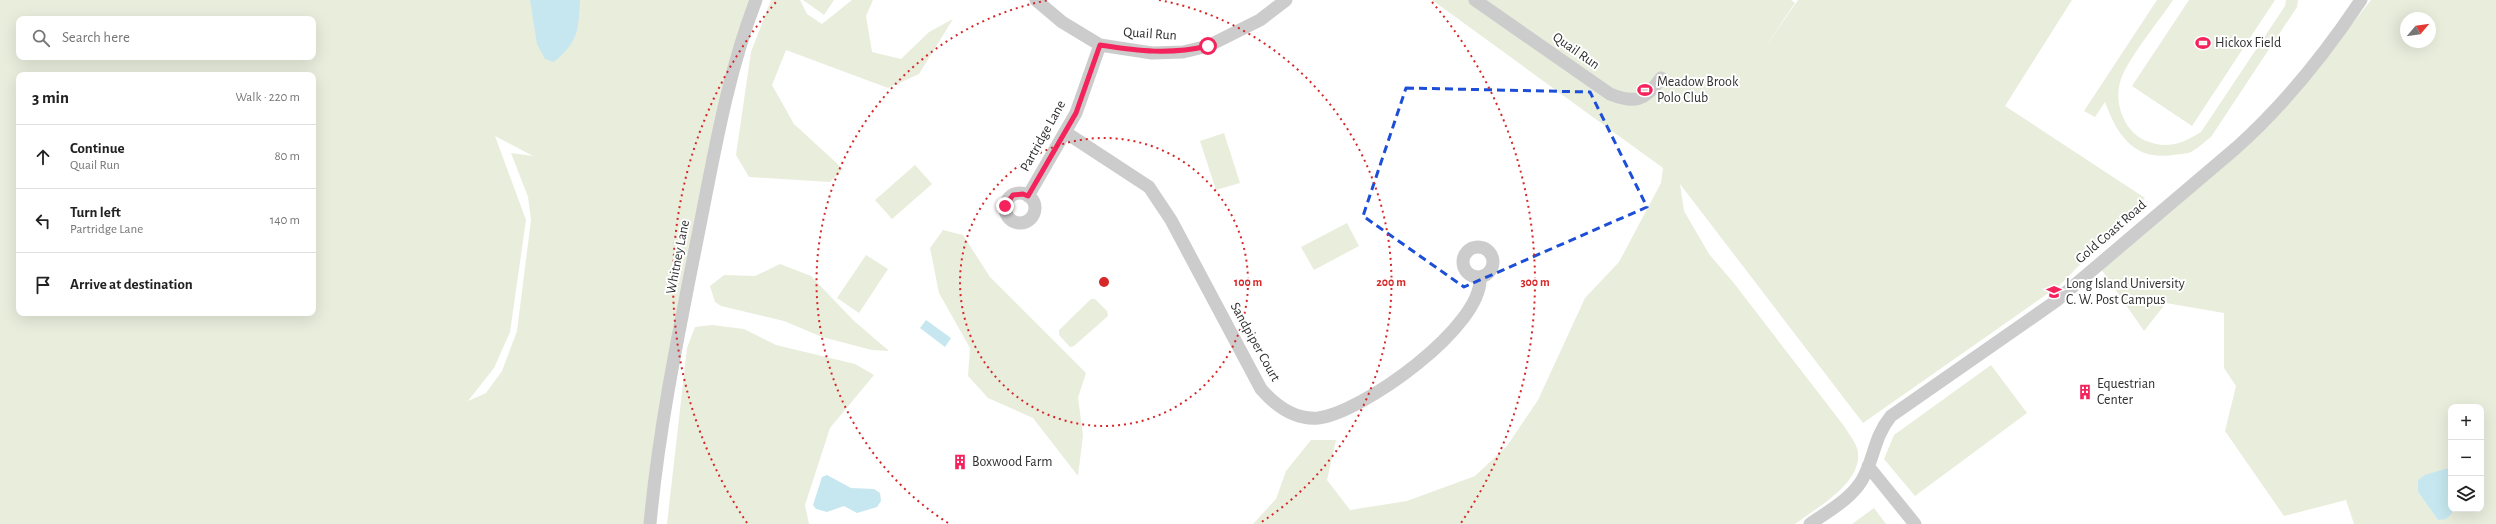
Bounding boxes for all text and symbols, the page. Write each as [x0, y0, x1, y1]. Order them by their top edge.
north arrow [2400, 12, 2436, 48]
search box [16, 16, 316, 60]
street label: Quail Run [1123, 25, 1177, 43]
icon: search [30, 27, 52, 49]
text: Search here [62, 30, 130, 45]
street label: Quail Run [1550, 30, 1602, 72]
sports icon: Hickox Field [2194, 34, 2212, 52]
place label: Hickox Field [2215, 36, 2281, 50]
route start [1199, 37, 1217, 55]
place label: Meadow Brook Polo Club [1657, 75, 1739, 105]
sports icon: Meadow Brook Polo Club [1636, 81, 1654, 99]
text: 3 min [32, 89, 69, 106]
text: Walk · 220 m [235, 91, 300, 104]
street label: Partridge Lane [1018, 98, 1068, 174]
text: Continue [70, 141, 125, 156]
icon: ahead [32, 146, 54, 168]
text: 80 m [274, 150, 300, 163]
text: Quail Run [70, 159, 120, 172]
route end [996, 197, 1014, 215]
street label: Gold Coast Road [2073, 198, 2149, 266]
text: Turn left [70, 205, 121, 220]
icon: left [32, 210, 54, 232]
text: 140 m [270, 214, 300, 227]
street label: Whitney Lane [664, 219, 692, 295]
text: Partridge Lane [70, 223, 143, 236]
icon: arrive [32, 274, 54, 296]
centre of rings [1097, 275, 1111, 289]
text: 100 m [1234, 276, 1262, 288]
text: 200 m [1376, 276, 1406, 288]
text: 300 m [1520, 276, 1550, 288]
text: Arrive at destination [70, 277, 193, 292]
place label: Long Island University C. W. Post Campus [2066, 277, 2185, 307]
school or university icon: Long Island University C. W. Post Campus [2045, 283, 2063, 301]
street label: Sandpiper Court [1228, 300, 1283, 384]
place label: Equestrian Center [2097, 377, 2155, 407]
building icon: Equestrian Center [2076, 383, 2094, 401]
map controls [2448, 404, 2484, 512]
button: + [2448, 404, 2484, 440]
button: − [2448, 440, 2484, 476]
building icon: Boxwood Farm [951, 453, 969, 471]
place label: Boxwood Farm [972, 455, 1052, 469]
button: layers [2448, 476, 2484, 512]

